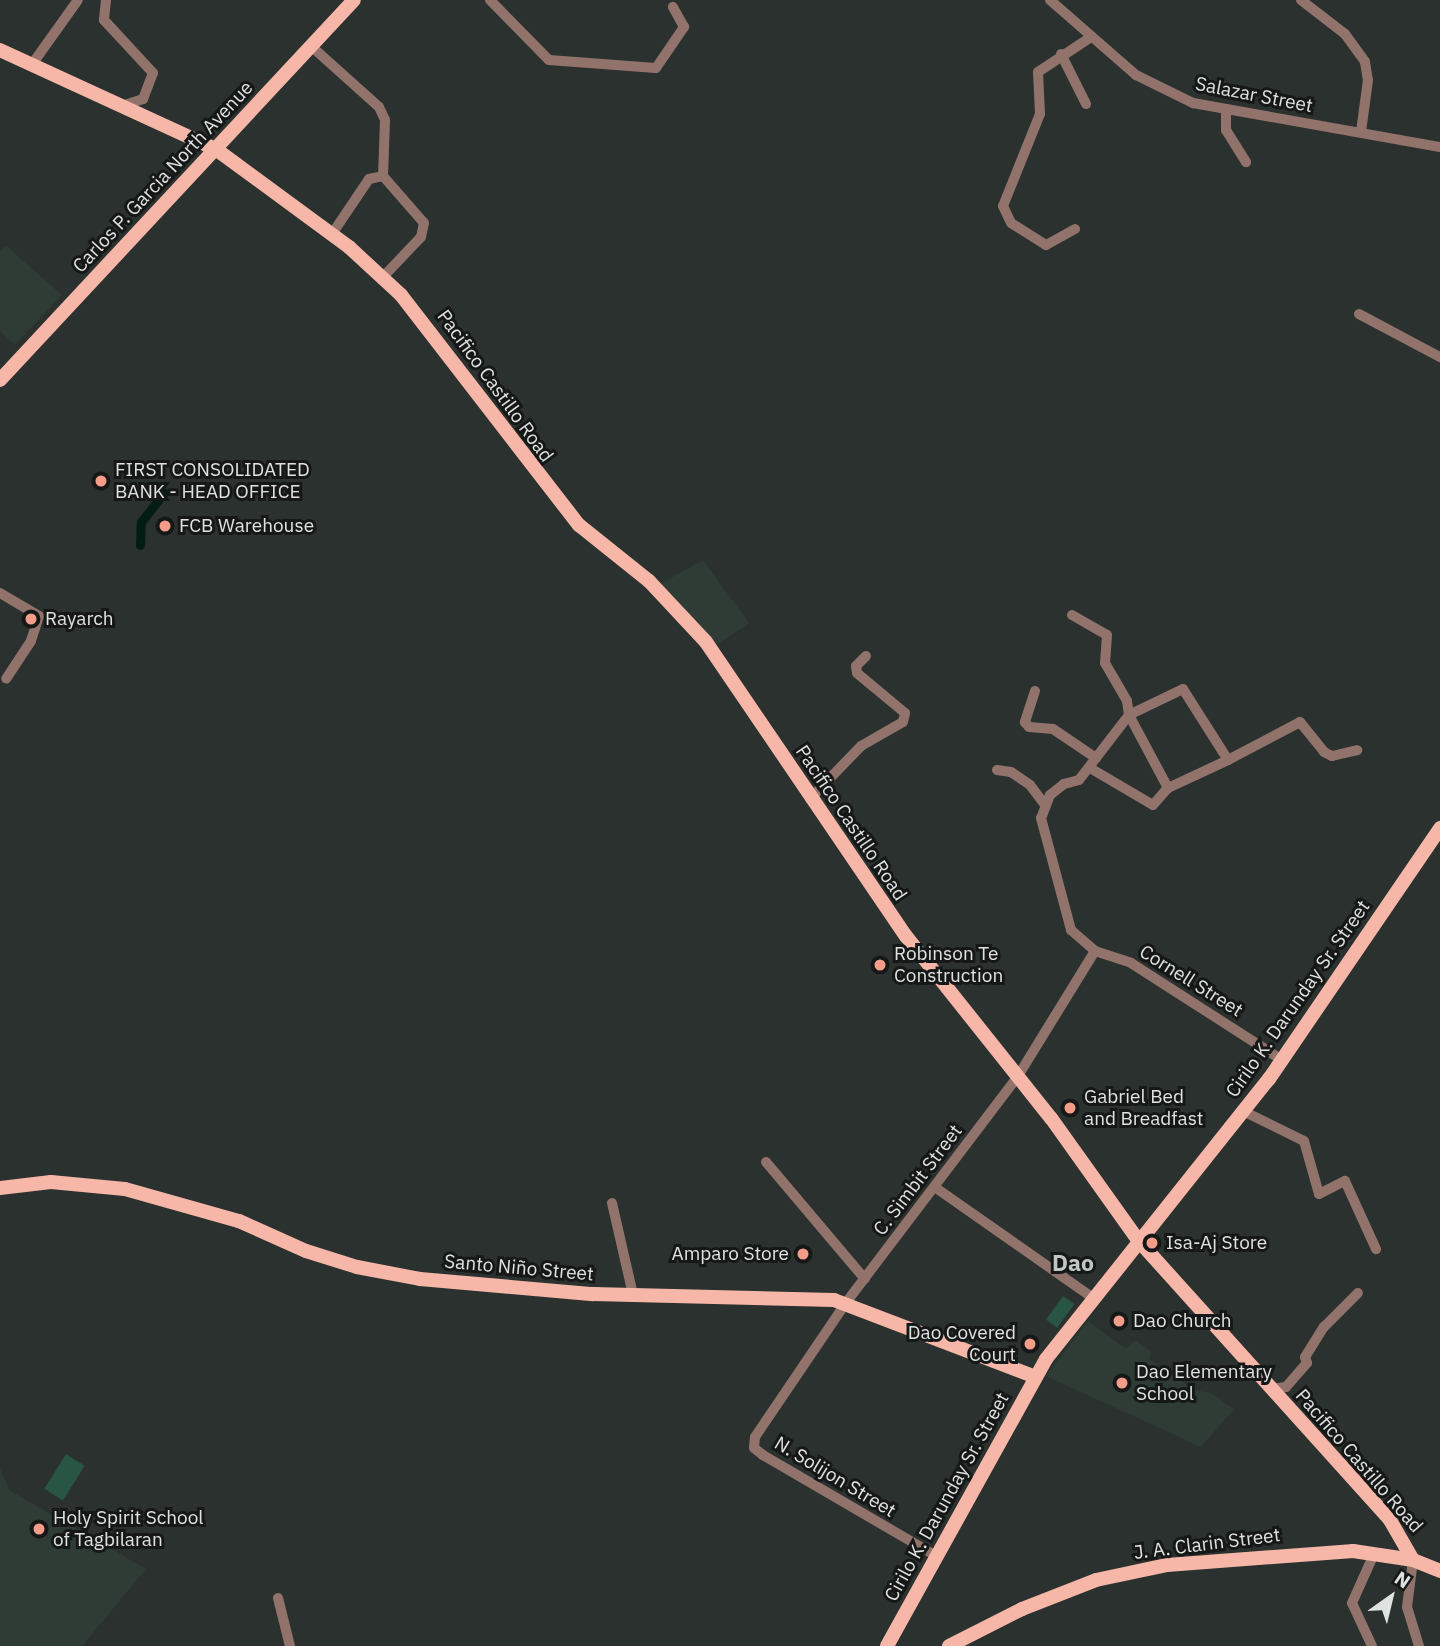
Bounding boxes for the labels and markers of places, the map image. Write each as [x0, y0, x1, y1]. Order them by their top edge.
place label: FIRST CONSOLIDATED BANK - HEAD OFFICE [115, 459, 310, 503]
marker: FIRST CONSOLIDATED BANK - HEAD OFFICE [93, 473, 109, 489]
place label: FCB Warehouse [179, 515, 314, 537]
marker: FCB Warehouse [157, 518, 173, 534]
place label: Rayarch [45, 608, 114, 630]
marker: Rayarch [23, 611, 39, 627]
place label: Robinson Te Construction [894, 943, 1003, 987]
marker: Robinson Te Construction [872, 957, 888, 973]
place label: Gabriel Bed and Breadfast [1084, 1086, 1203, 1130]
marker: Gabriel Bed and Breadfast [1062, 1100, 1078, 1116]
place label: Isa-Aj Store [1166, 1232, 1267, 1254]
marker: Isa-Aj Store [1144, 1235, 1160, 1251]
place label: Amparo Store [671, 1243, 789, 1265]
marker: Amparo Store [795, 1246, 811, 1262]
place label: Dao Church [1133, 1310, 1232, 1332]
marker: Dao Church [1111, 1313, 1127, 1329]
place label: Dao Covered Court [908, 1322, 1016, 1366]
marker: Dao Covered Court [1022, 1336, 1038, 1352]
place label: Dao Elementary School [1136, 1361, 1272, 1405]
marker: Dao Elementary School [1114, 1375, 1130, 1391]
place label: Holy Spirit School of Tagbilaran [53, 1507, 204, 1551]
marker: Holy Spirit School of Tagbilaran [31, 1521, 47, 1537]

